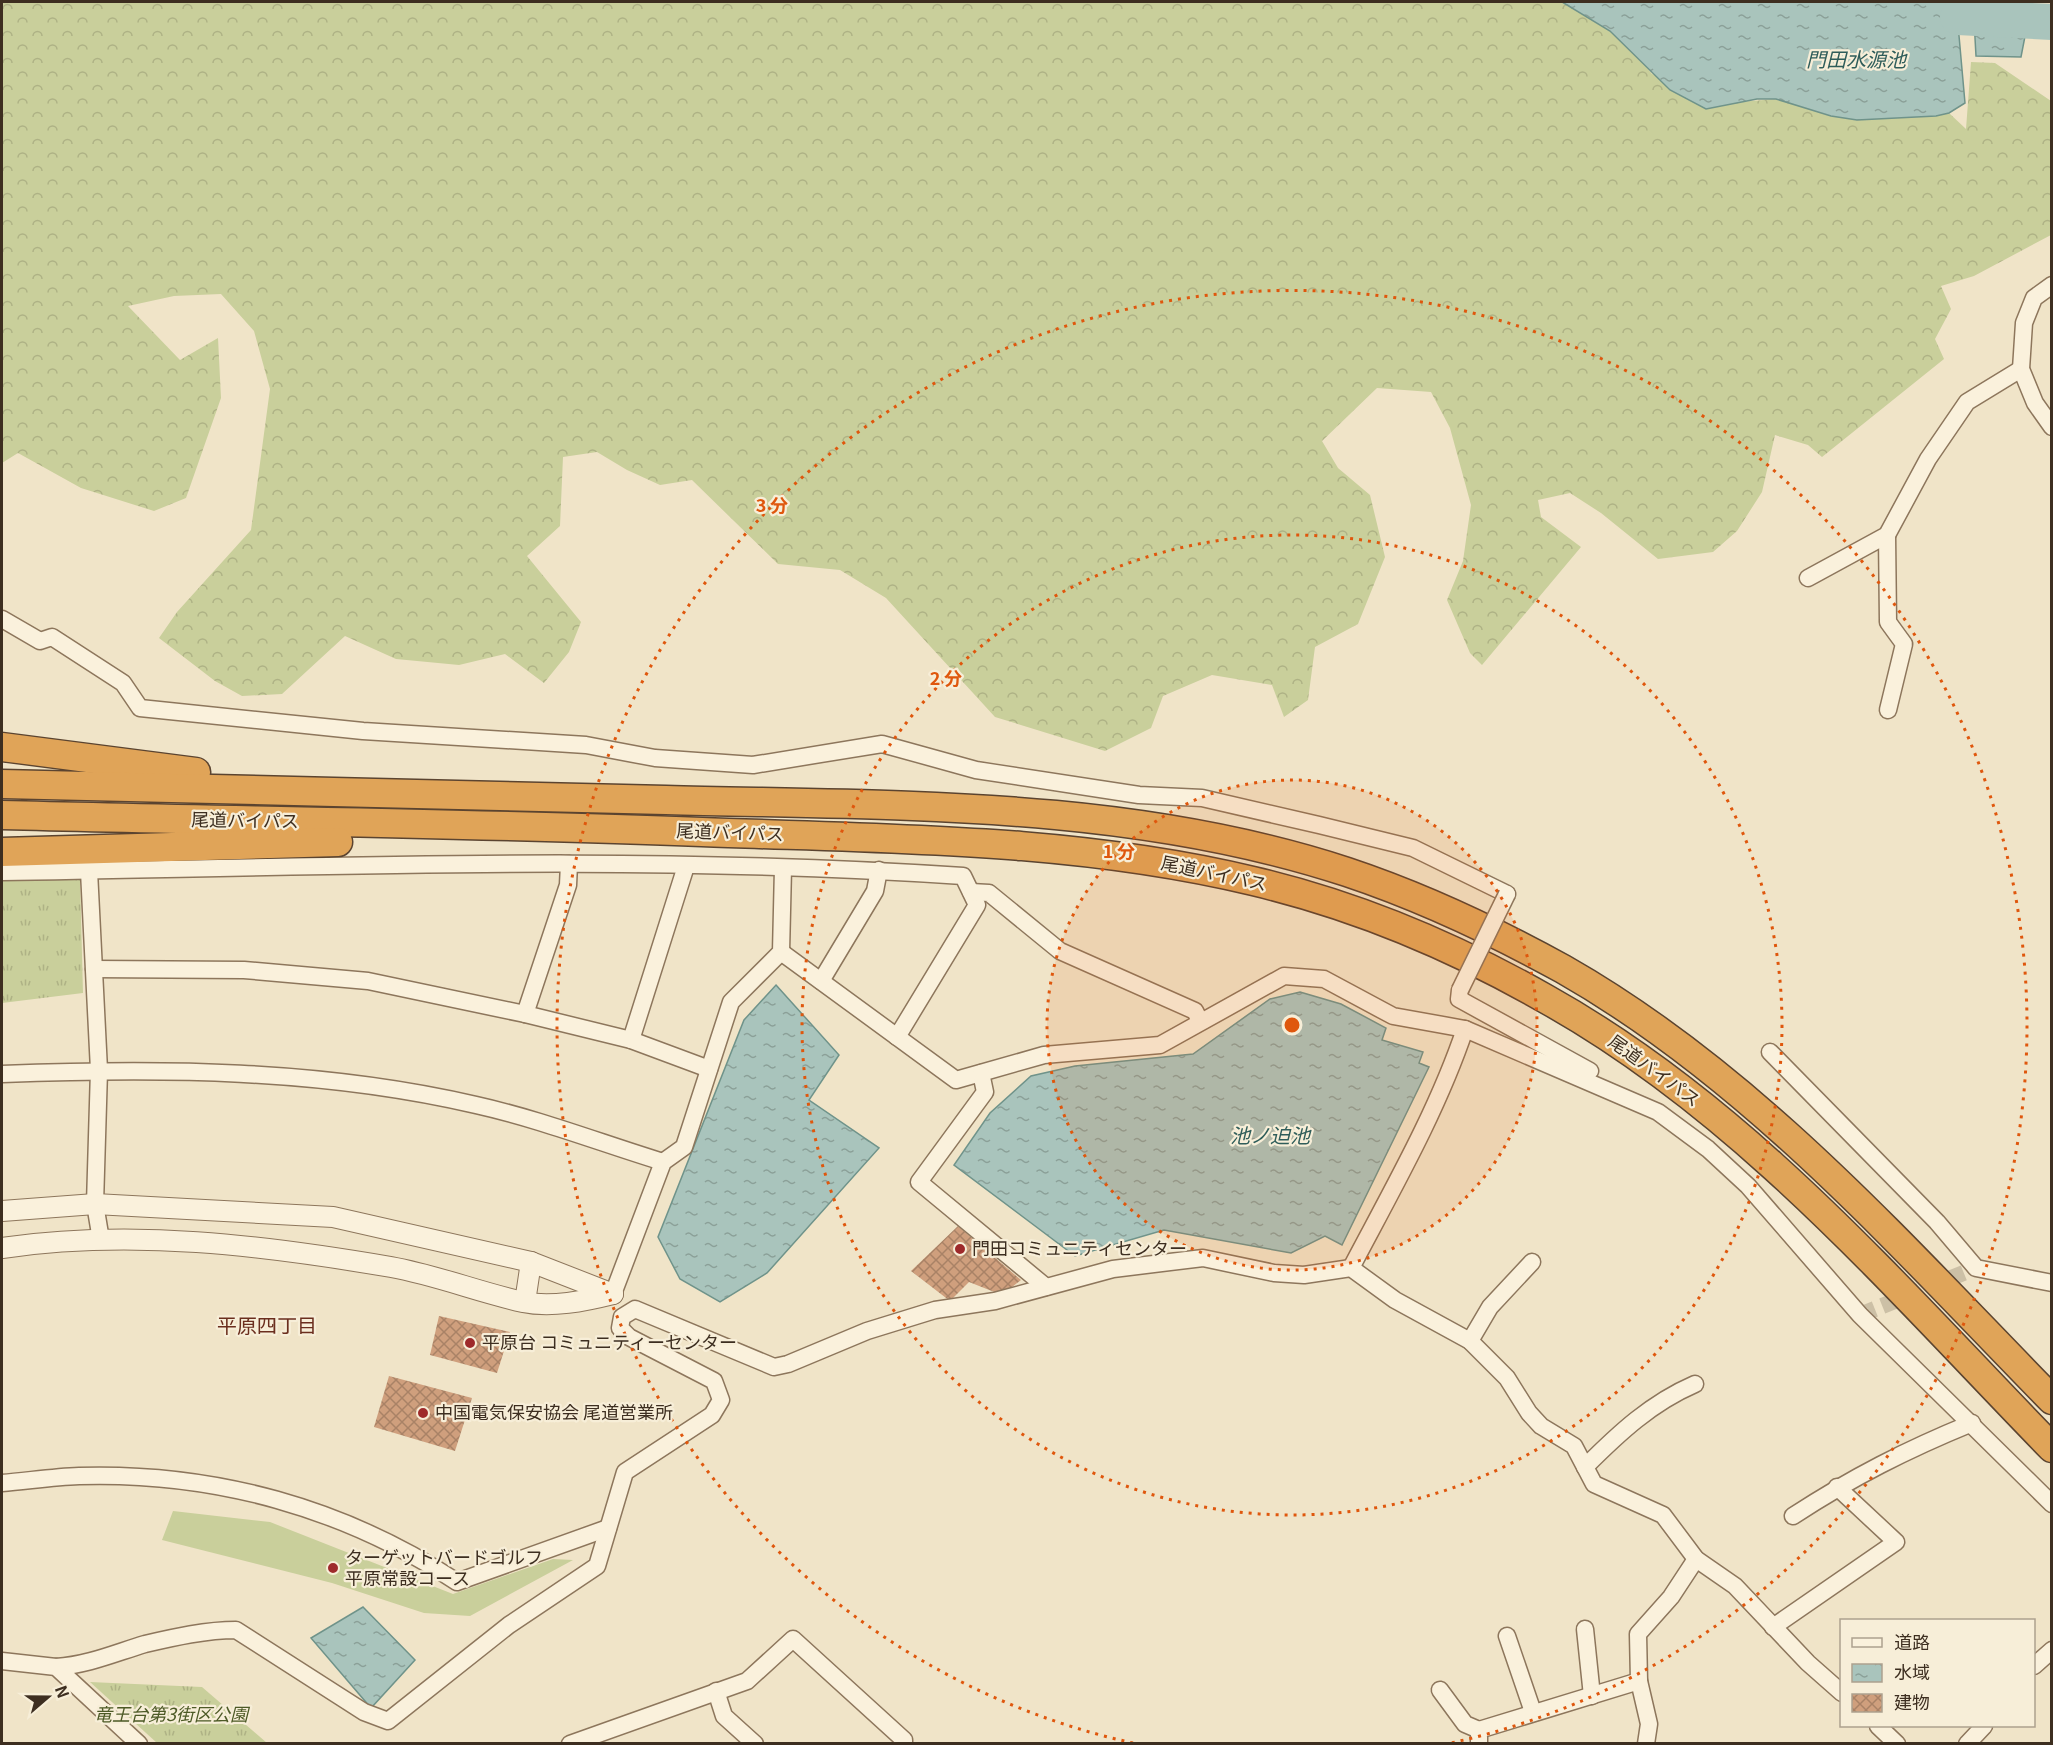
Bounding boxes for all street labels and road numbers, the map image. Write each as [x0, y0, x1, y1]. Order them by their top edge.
street label: 尾道バイパス [191, 805, 299, 833]
street label: 尾道バイパス [676, 816, 784, 846]
street label: 尾道バイパス [1159, 848, 1270, 896]
street label: 尾道バイパス [1604, 1027, 1706, 1112]

